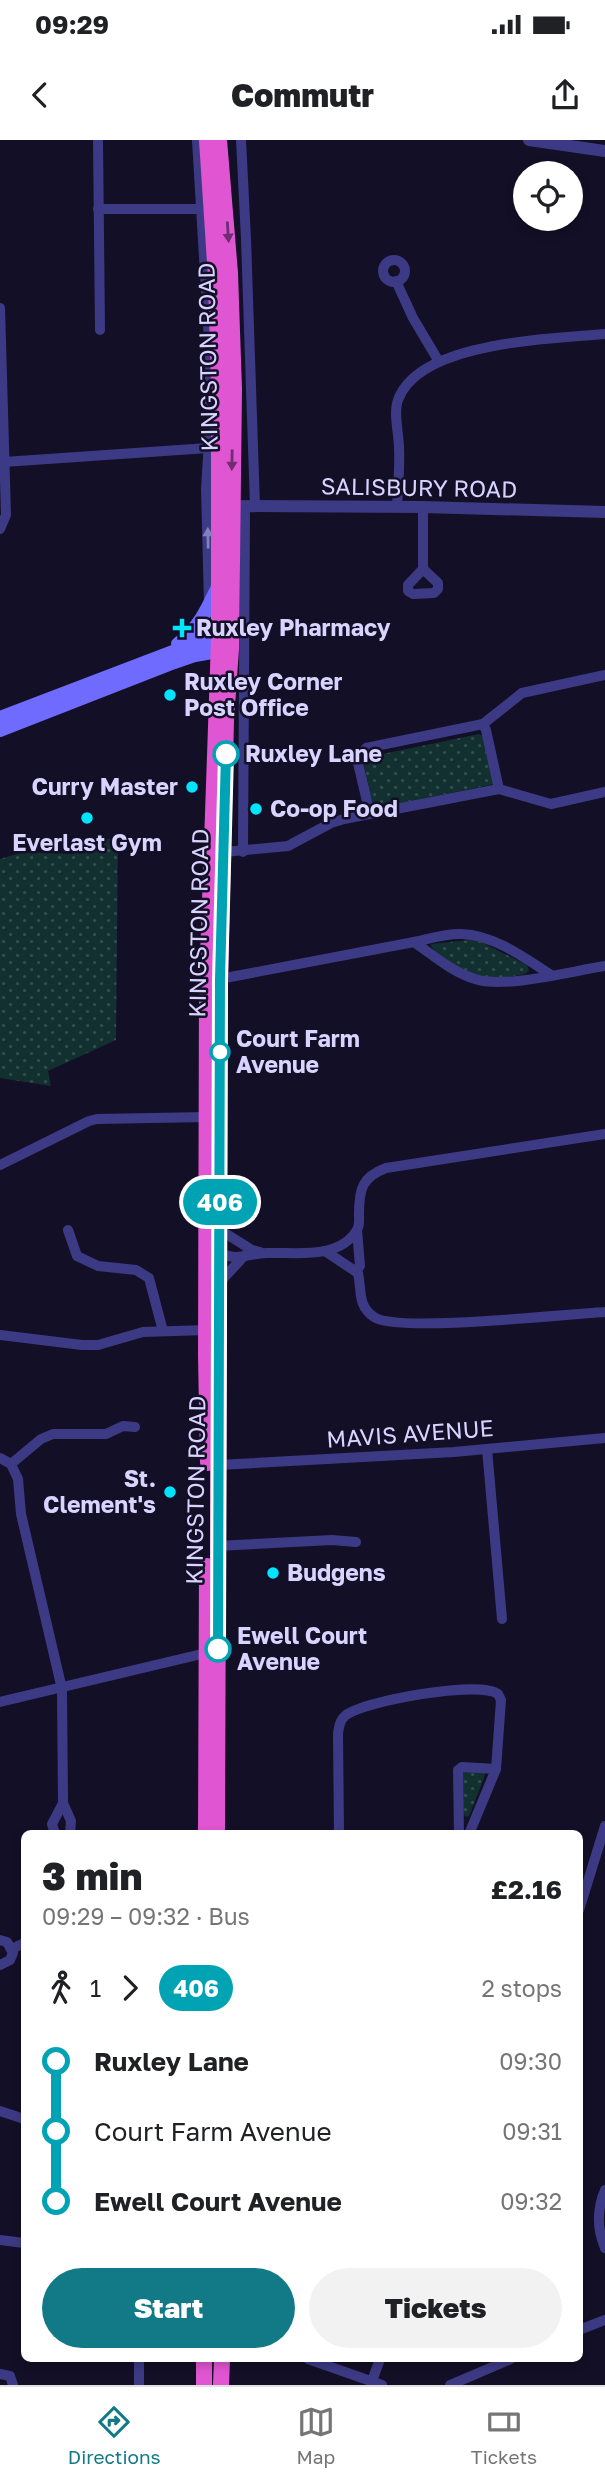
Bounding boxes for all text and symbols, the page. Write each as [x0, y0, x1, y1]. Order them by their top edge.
text: 09:29 [35, 9, 109, 40]
icon: back [21, 76, 59, 114]
text: Commutr [231, 76, 374, 114]
icon: share [546, 76, 584, 114]
map controls [513, 161, 583, 231]
button: locate [513, 161, 583, 231]
one-way arrow [222, 222, 233, 244]
street label: KINGSTON ROAD [191, 262, 223, 452]
one-way arrow [227, 449, 238, 471]
street label: SALISBURY ROAD [321, 471, 517, 503]
one-way arrow [202, 527, 214, 549]
place label: Ruxley Pharmacy [196, 613, 391, 641]
marker: Ruxley Pharmacy [174, 620, 190, 636]
place label: Ruxley Corner Post Office [184, 667, 342, 721]
marker: Ruxley Corner Post Office [162, 687, 178, 703]
place label: Ruxley Lane [245, 739, 382, 767]
marker: Ruxley Lane [213, 741, 239, 767]
place label: Curry Master [32, 772, 178, 800]
marker: Curry Master [184, 779, 200, 795]
place label: Co-op Food [270, 794, 398, 822]
marker: Co-op Food [248, 801, 264, 817]
marker: Everlast Gym [79, 810, 95, 826]
place label: Everlast Gym [12, 828, 162, 856]
street label: KINGSTON ROAD [182, 828, 214, 1018]
place label: Court Farm Avenue [236, 1024, 360, 1078]
marker: Court Farm Avenue [210, 1042, 230, 1062]
line badge: 406 [180, 1179, 260, 1225]
text: 406 [197, 1187, 243, 1216]
street label: KINGSTON ROAD [179, 1395, 211, 1585]
street label: MAVIS AVENUE [326, 1413, 494, 1453]
place label: St. Clement's [43, 1464, 156, 1518]
marker: St. Clement's [162, 1484, 178, 1500]
place label: Budgens [287, 1558, 386, 1586]
marker: Budgens [265, 1565, 281, 1581]
place label: Ewell Court Avenue [237, 1621, 367, 1675]
marker: Ewell Court Avenue [205, 1636, 231, 1662]
text: 3 min [42, 1853, 142, 1898]
text: £2.16 [491, 1874, 562, 1905]
text: 09:29 – 09:32 · Bus [42, 1902, 250, 1930]
icon: walk [42, 1969, 80, 2007]
icon: forward [111, 1969, 149, 2007]
text: 406 [173, 1973, 219, 2002]
text: 1 [90, 1974, 101, 2002]
text: 2 stops [481, 1974, 562, 2002]
text: Ruxley Lane [94, 2046, 249, 2077]
text: 09:30 [499, 2047, 562, 2075]
text: Court Farm Avenue [94, 2116, 332, 2147]
text: 09:31 [502, 2117, 562, 2145]
text: Ewell Court Avenue [94, 2186, 342, 2217]
text: 09:32 [500, 2187, 562, 2215]
button: Start [42, 2268, 295, 2348]
button: Tickets [309, 2268, 562, 2348]
tab: Directions [68, 2403, 161, 2468]
tab: Map [296, 2403, 335, 2468]
tab: Tickets [471, 2403, 537, 2468]

